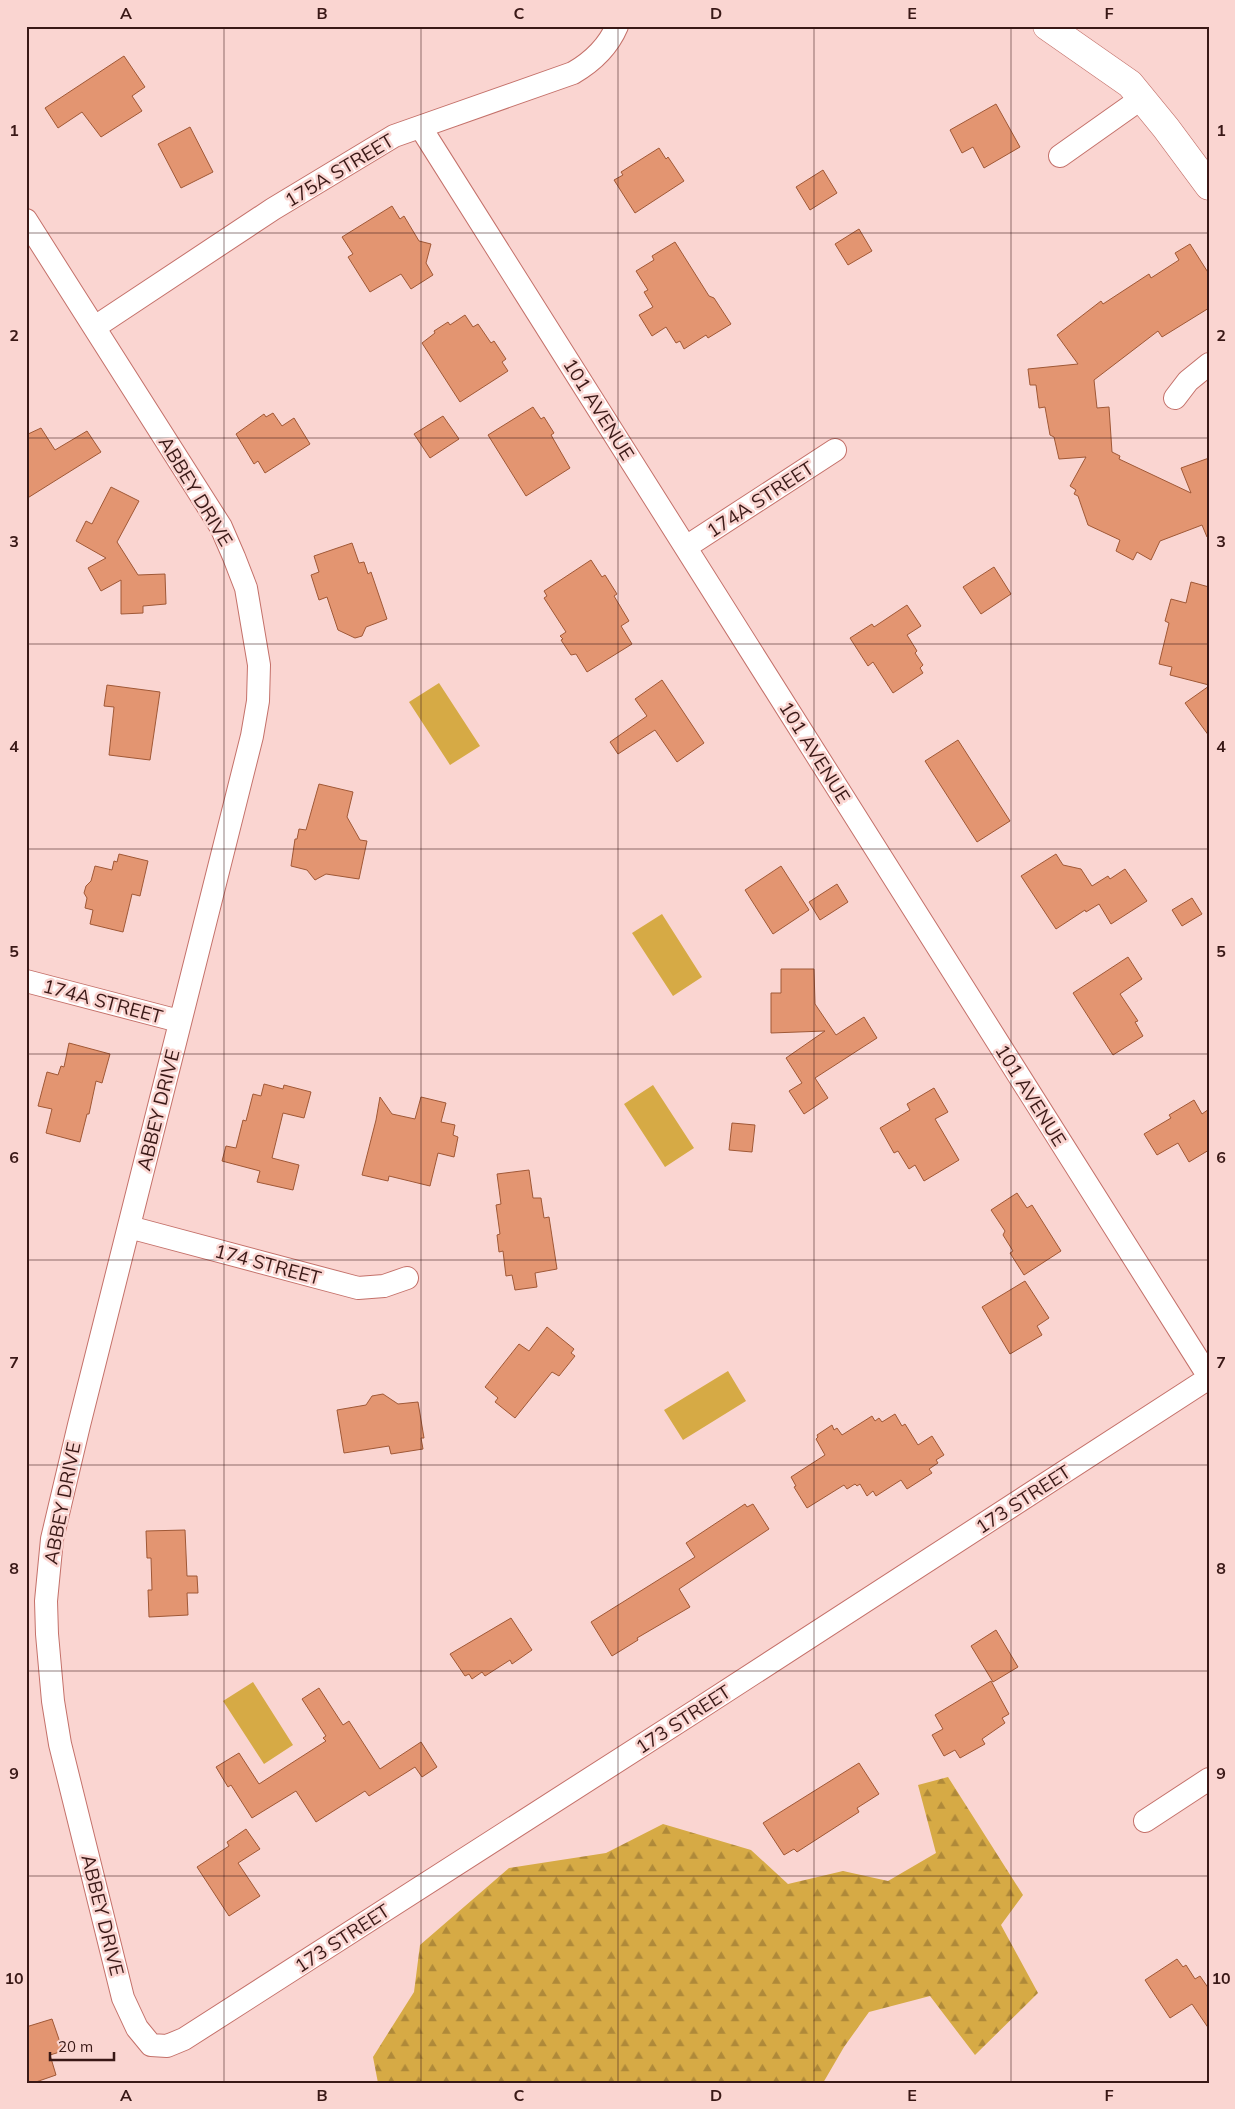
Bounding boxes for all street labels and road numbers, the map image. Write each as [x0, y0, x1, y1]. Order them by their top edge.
street label: 175A STREET [280, 128, 398, 212]
street label: 101 AVENUE [558, 354, 640, 464]
street label: ABBEY DRIVE [154, 432, 238, 550]
street label: 174A STREET [702, 455, 819, 543]
street label: 101 AVENUE [774, 697, 856, 807]
street label: 174A STREET [41, 974, 166, 1029]
street label: 101 AVENUE [990, 1040, 1072, 1150]
street label: ABBEY DRIVE [131, 1047, 185, 1173]
street label: 174 STREET [212, 1238, 324, 1290]
street label: ABBEY DRIVE [38, 1440, 86, 1566]
street label: 173 STREET [971, 1459, 1076, 1539]
street label: 173 STREET [631, 1679, 736, 1759]
street label: ABBEY DRIVE [76, 1852, 130, 1978]
street label: 173 STREET [290, 1898, 395, 1978]

